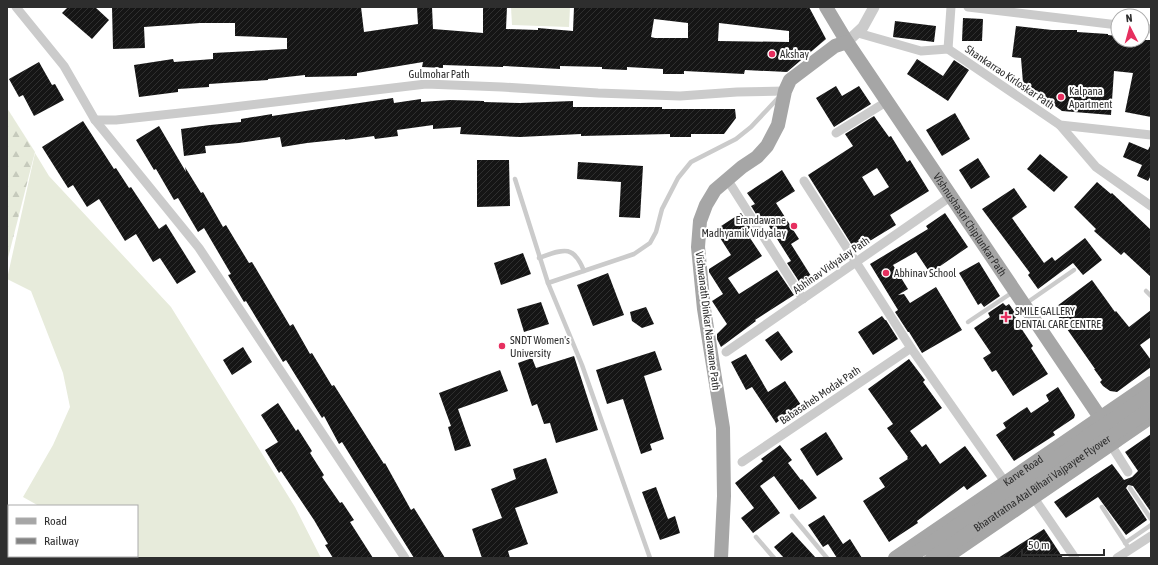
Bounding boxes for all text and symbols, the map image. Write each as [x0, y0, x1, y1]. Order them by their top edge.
north arrow [1110, 8, 1150, 48]
text: N [1125, 12, 1133, 24]
street label: Shankarrao Kirloskar Path [963, 43, 1057, 111]
place label: Akshay [780, 48, 810, 60]
marker: Akshay [767, 49, 777, 59]
street label: Gulmohar Path [408, 68, 470, 80]
place label: Kalpana Apartment [1069, 85, 1112, 110]
marker: Kalpana Apartment [1056, 92, 1066, 102]
street label: Vishnushastri Chiplunkar Path [931, 171, 1009, 278]
place label: Erandawane Madhyamik Vidyalay [701, 214, 786, 239]
marker: Erandawane Madhyamik Vidyalay [789, 221, 799, 231]
street label: Abhinav Vidyalay Path [790, 234, 872, 296]
street label: Vishwanath Dinkar Narawane Path [694, 251, 722, 391]
place label: Abhinav School [894, 267, 956, 279]
marker: Abhinav School [881, 268, 891, 278]
place label: SMILE GALLERY DENTAL CARE CENTRE [1015, 305, 1101, 330]
marker: SMILE GALLERY DENTAL CARE CENTRE [1000, 311, 1012, 323]
place label: SNDT Women's University [510, 334, 570, 359]
marker: SNDT Women's University [497, 341, 507, 351]
street label: Babasaheb Modak Path [777, 364, 863, 426]
street label: Bharatratna Atal Bihari Vajpayee Flyover [971, 432, 1113, 534]
street label: Karve Road [1001, 453, 1045, 488]
legend [8, 505, 138, 557]
text: Road [44, 514, 67, 528]
scale bar [1022, 531, 1104, 557]
text: Railway [44, 534, 79, 548]
text: 50 m [1028, 538, 1050, 552]

